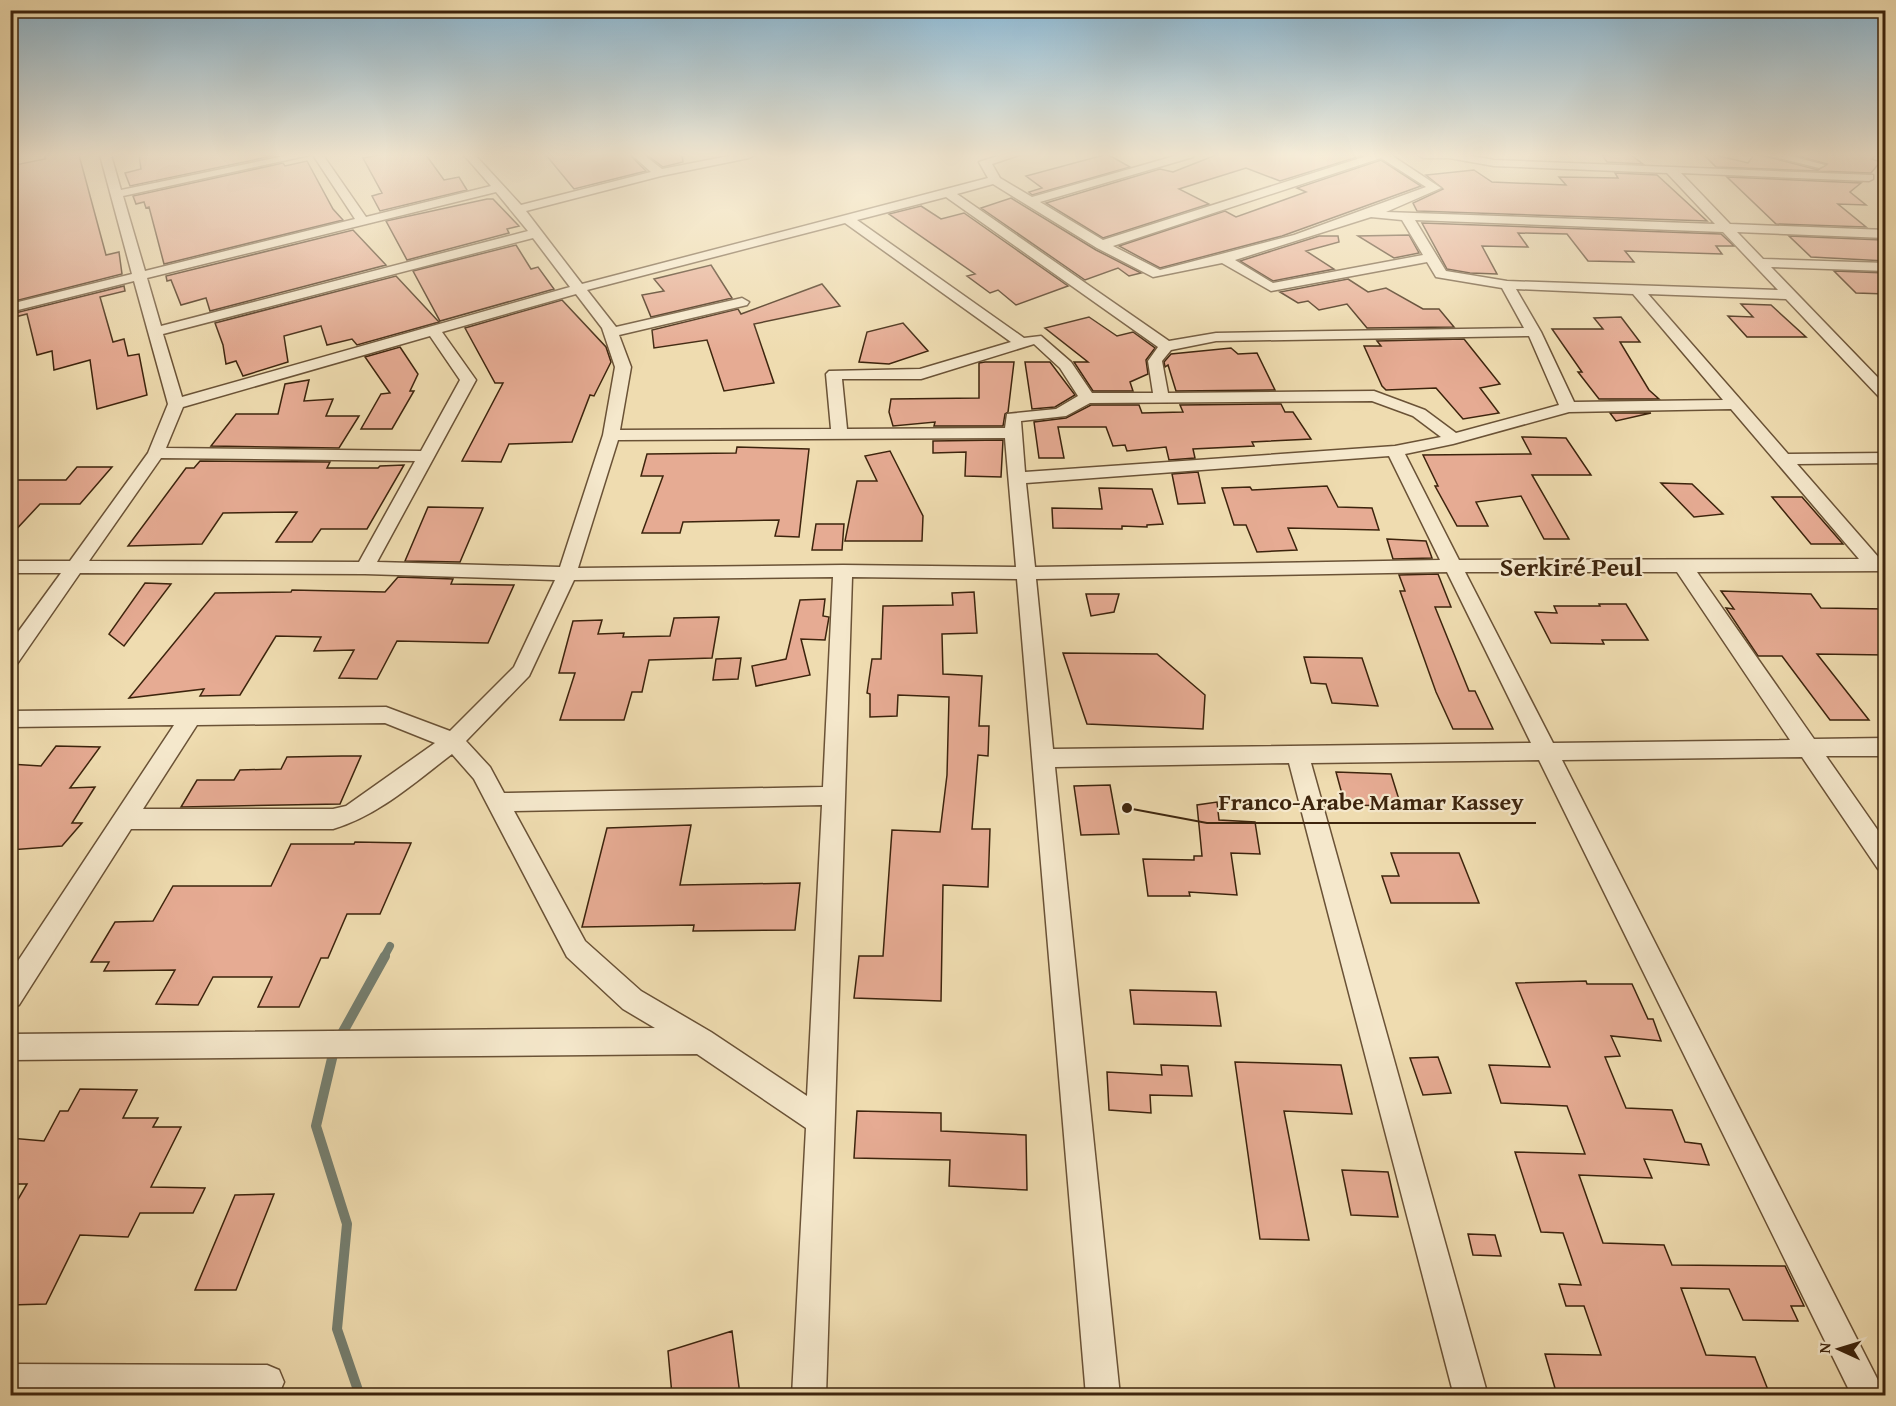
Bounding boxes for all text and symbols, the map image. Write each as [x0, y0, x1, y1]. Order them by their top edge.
district label: Serkiré Peul [1500, 547, 1642, 586]
callout: Franco-Arabe Mamar Kassey [1207, 781, 1536, 823]
text: Franco-Arabe Mamar Kassey [1218, 784, 1524, 819]
north arrow [1809, 1319, 1869, 1379]
text: N [1812, 1341, 1836, 1354]

